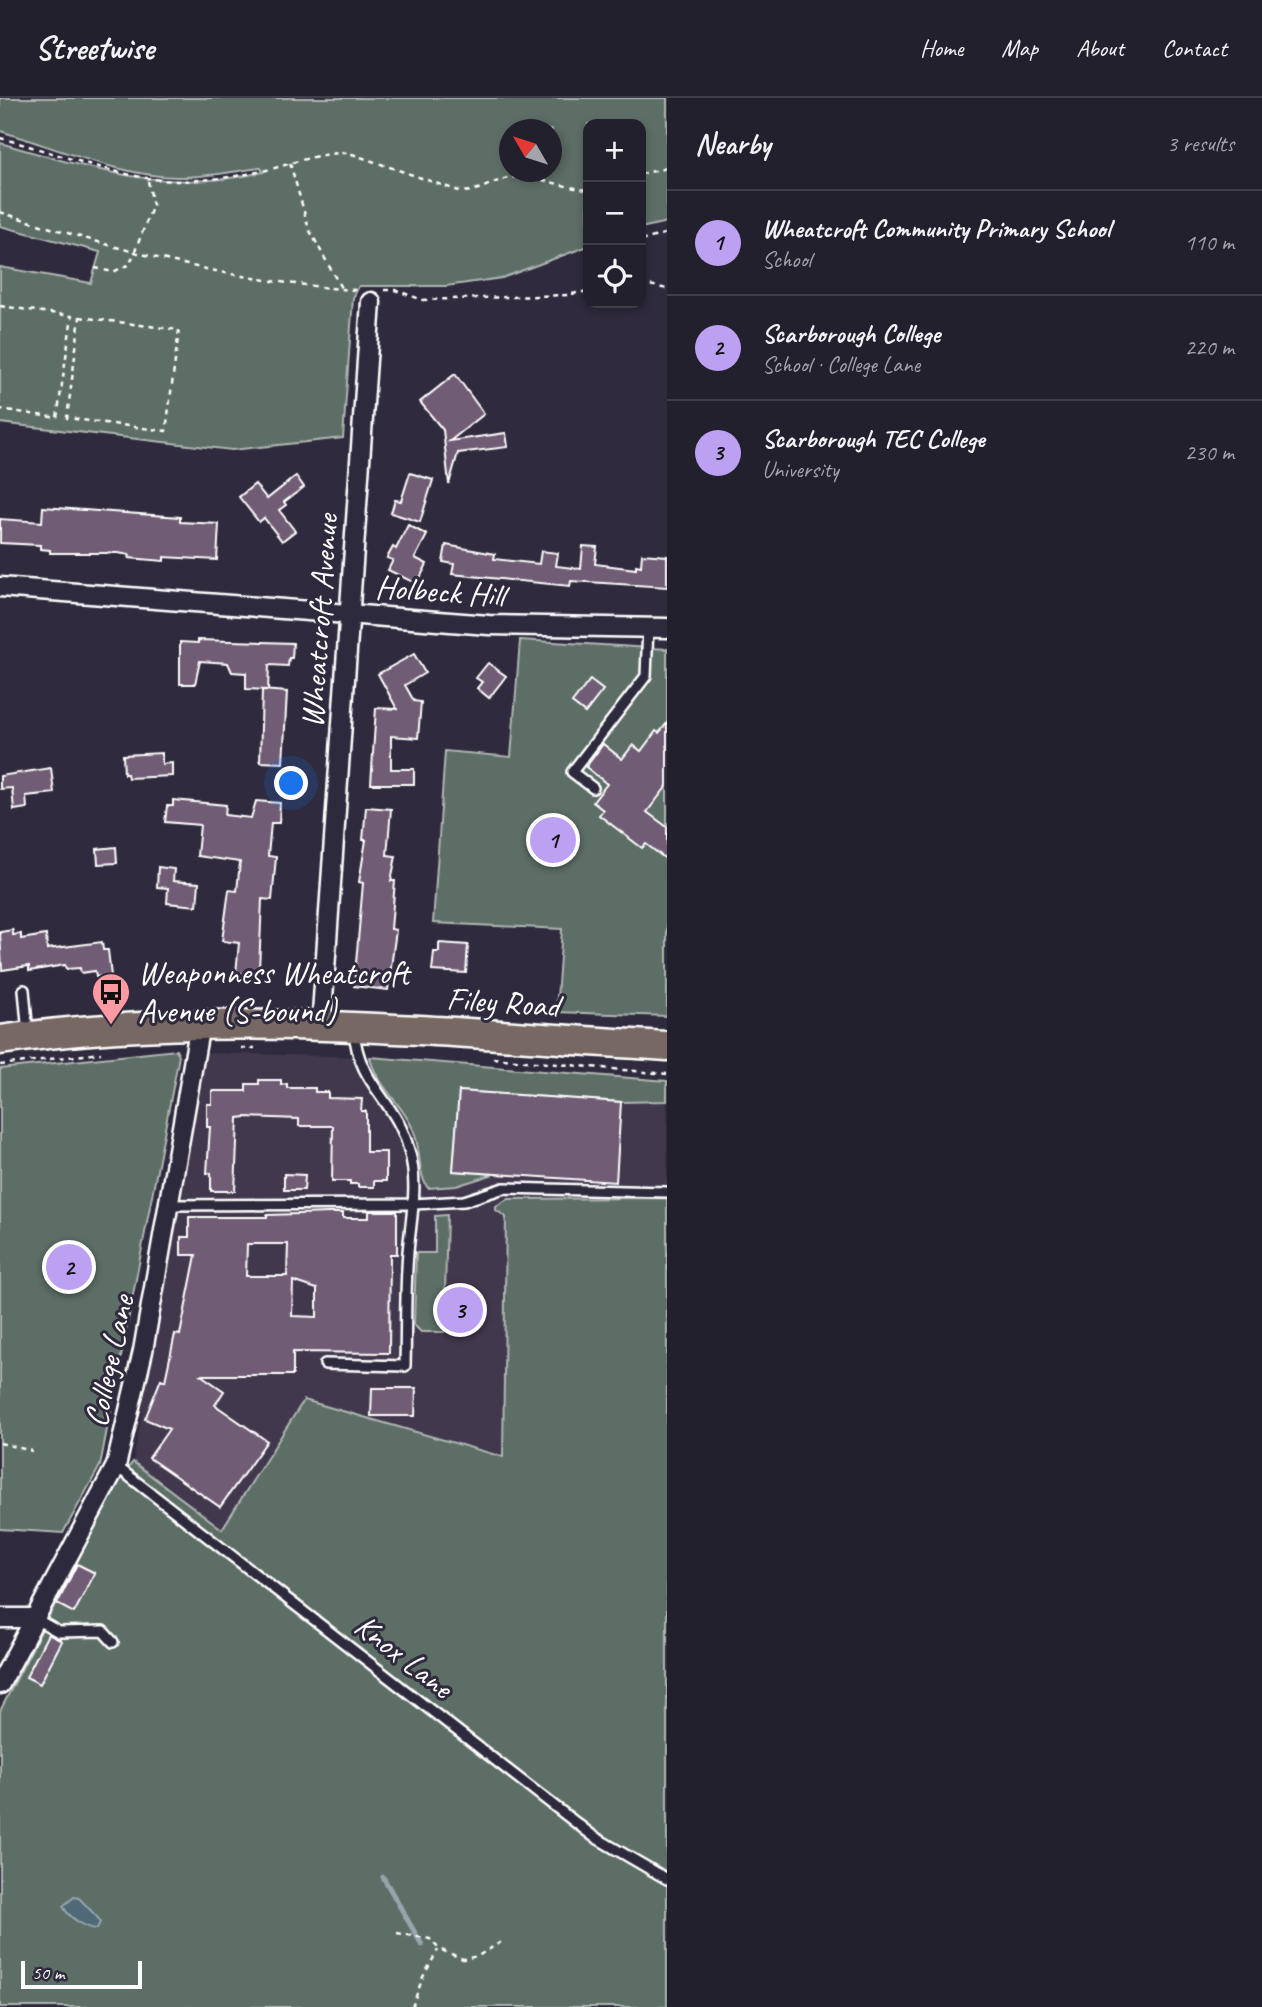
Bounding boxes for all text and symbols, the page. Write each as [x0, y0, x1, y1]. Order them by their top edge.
text: Streetwise [35, 27, 154, 69]
text: Home [920, 33, 963, 63]
text: Map [1001, 33, 1038, 63]
text: About [1076, 33, 1124, 63]
text: Contact [1162, 33, 1227, 63]
north arrow [499, 119, 562, 182]
map controls [583, 119, 646, 308]
button: + [583, 119, 646, 182]
text: Nearby [695, 125, 771, 163]
text: 3 results [1167, 129, 1234, 158]
button: − [583, 182, 646, 245]
text: Wheatcroft Community Primary School [762, 212, 1110, 245]
text: 1 [713, 228, 723, 257]
text: 110 m [1185, 228, 1234, 257]
button: locate [583, 245, 646, 308]
text: School [762, 245, 811, 274]
text: Scarborough College [762, 317, 940, 350]
text: 2 [713, 333, 723, 362]
text: 220 m [1185, 333, 1234, 362]
text: School · College Lane [762, 350, 920, 379]
text: Scarborough TEC College [762, 422, 985, 455]
text: 3 [713, 438, 723, 467]
text: 230 m [1185, 438, 1234, 467]
text: University [762, 455, 839, 484]
street label: Wheatcroft Avenue [291, 511, 348, 729]
street label: Holbeck Hill [374, 566, 511, 617]
your location [274, 766, 308, 800]
pin: 1 [530, 814, 576, 866]
place label: Weaponness Wheatcroft Avenue (S-bound) [138, 952, 412, 1032]
bus stop icon: Weaponness Wheatcroft Avenue (S-bound) [90, 971, 132, 1026]
street label: Filey Road [445, 977, 566, 1027]
pin: 2 [46, 1241, 92, 1293]
pin: 3 [437, 1284, 483, 1336]
street label: College Lane [75, 1289, 144, 1431]
street label: Knox Lane [346, 1604, 464, 1709]
scale bar [21, 1958, 142, 1990]
text: 50 m [32, 1961, 64, 1985]

